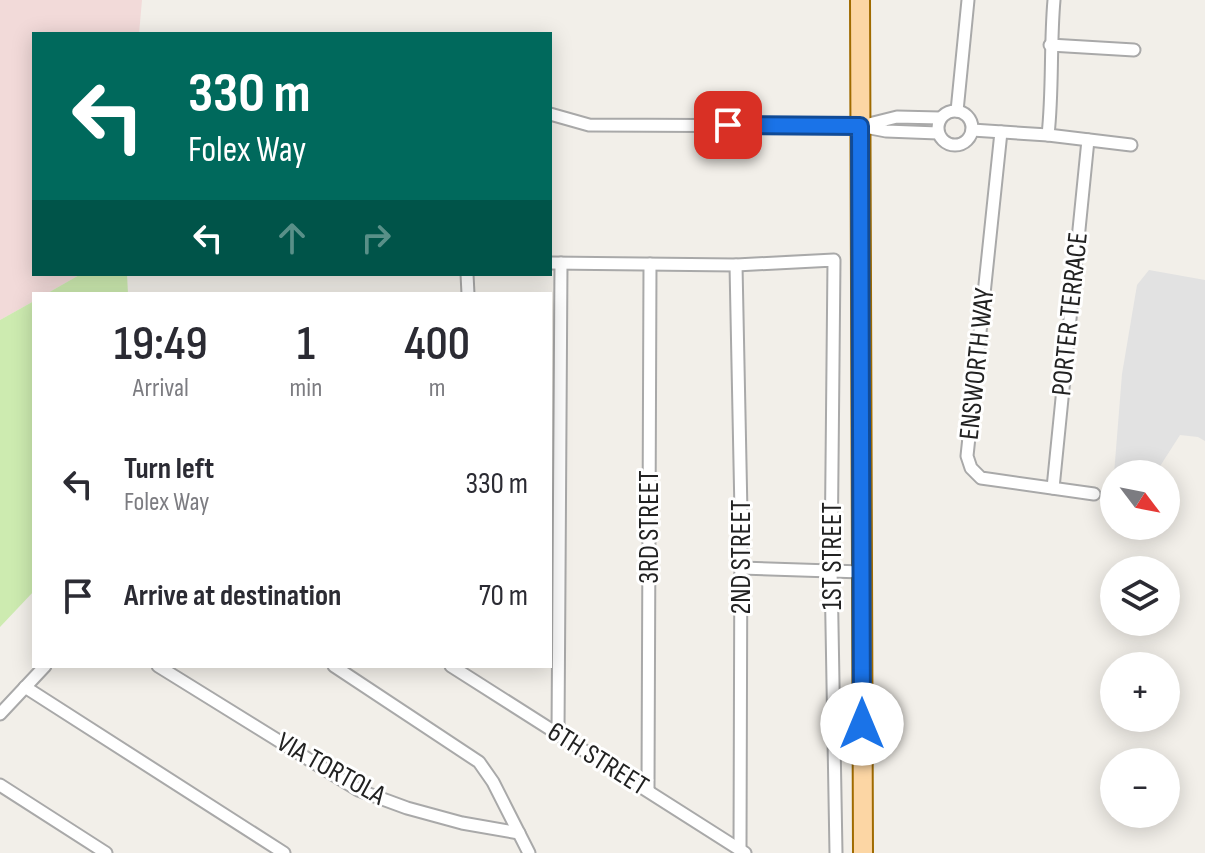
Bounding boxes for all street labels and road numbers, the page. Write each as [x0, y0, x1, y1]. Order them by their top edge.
street label: PORTER TERRACE [1045, 231, 1095, 397]
street label: ENSWORTH WAY [953, 286, 1001, 441]
street label: 3RD STREET [633, 470, 666, 584]
street label: 2ND STREET [725, 500, 758, 614]
street label: 1ST STREET [816, 502, 849, 610]
street label: 6TH STREET [542, 715, 654, 803]
street label: VIA TORTOLA [271, 726, 392, 813]

